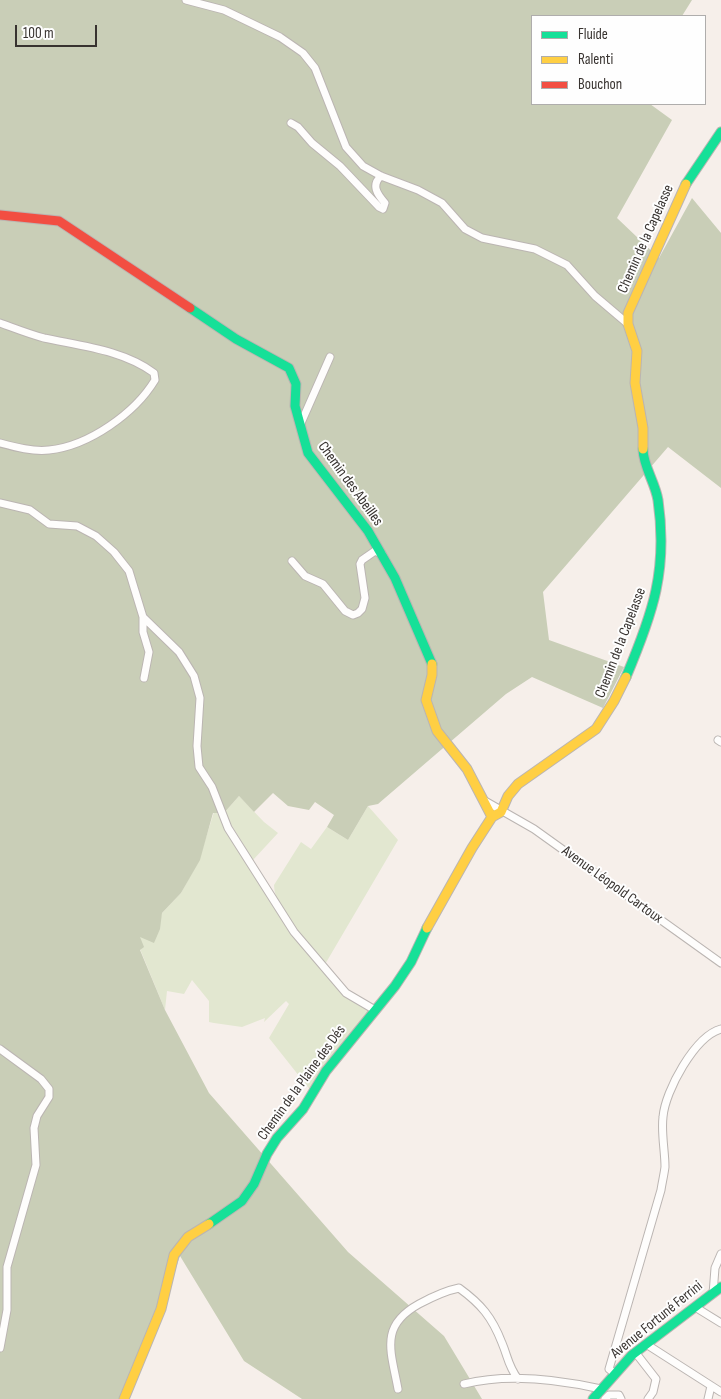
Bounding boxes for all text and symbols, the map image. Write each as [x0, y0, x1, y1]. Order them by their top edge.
scale bar [18, 15, 100, 47]
legend [531, 15, 706, 105]
text: 100 m [23, 24, 54, 43]
text: Fluide [578, 25, 608, 44]
text: Ralenti [578, 50, 613, 69]
text: Bouchon [578, 75, 622, 94]
street label: Chemin de la Capelasse [614, 182, 678, 296]
street label: Chemin des Abeilles [313, 438, 387, 530]
street label: Chemin de la Capelasse [592, 585, 650, 701]
street label: Avenue Léopold Cartoux [558, 842, 666, 928]
street label: Chemin de la Plaine des Dés [254, 1022, 350, 1144]
street label: Avenue Fortuné Ferrini [607, 1277, 707, 1363]

